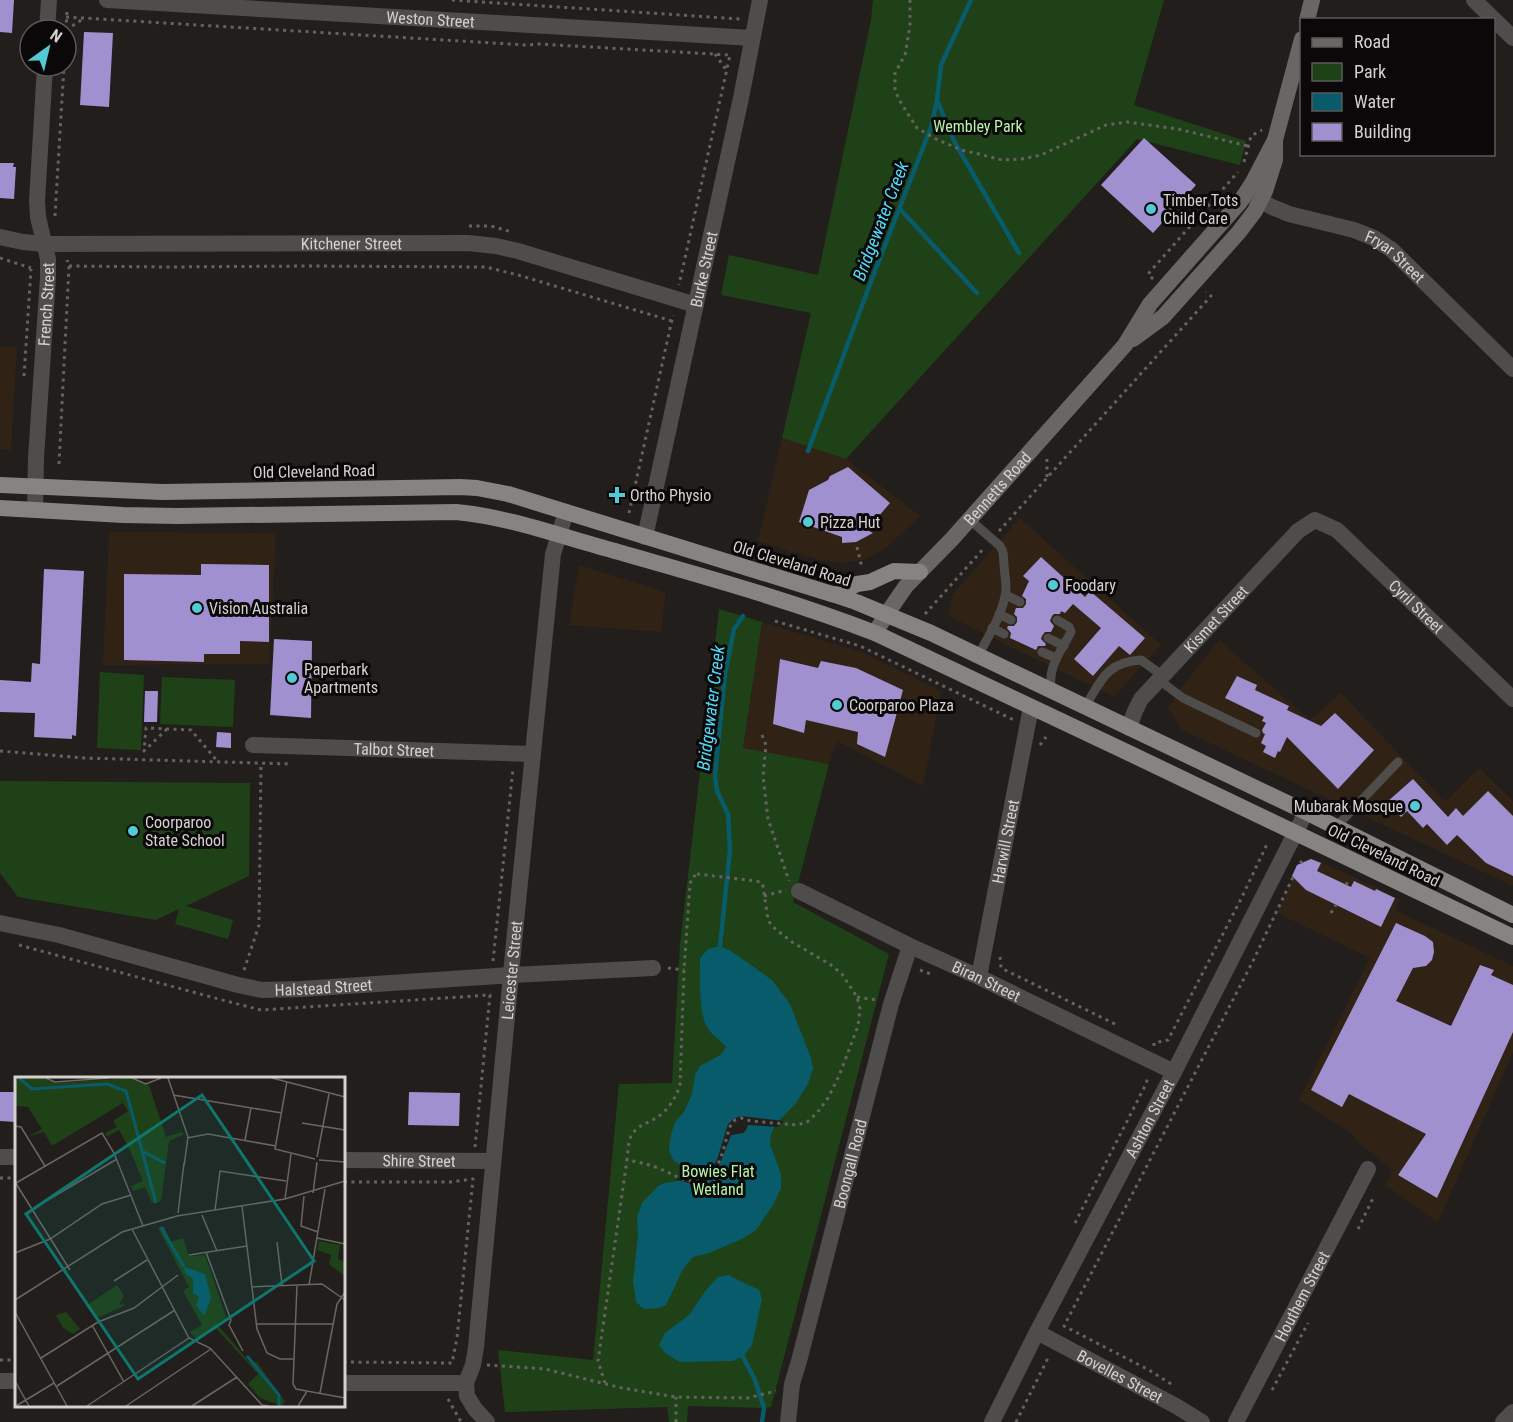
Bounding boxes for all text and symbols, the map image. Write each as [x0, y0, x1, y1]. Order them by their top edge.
street label: Weston Street [386, 7, 475, 32]
north arrow [18, 18, 78, 78]
legend [1300, 18, 1495, 156]
text: N [47, 25, 65, 47]
text: Road [1354, 31, 1390, 52]
text: Park [1354, 61, 1386, 82]
text: Water [1354, 91, 1396, 112]
park label: Wembley Park [933, 117, 1023, 136]
text: Building [1354, 121, 1411, 142]
water label: Bridgewater Creek [848, 157, 913, 283]
place label: Timber Tots Child Care [1163, 191, 1238, 228]
marker: Timber Tots Child Care [1144, 202, 1158, 216]
street label: Fryar Street [1362, 226, 1429, 287]
street label: Burke Street [687, 229, 722, 309]
street label: Kitchener Street [301, 234, 402, 253]
street label: French Street [34, 262, 58, 347]
street label: Bennetts Road [960, 448, 1035, 529]
street label: Old Cleveland Road [253, 461, 375, 482]
marker: Ortho Physio [608, 486, 626, 504]
place label: Ortho Physio [630, 486, 711, 505]
place label: Pizza Hut [820, 513, 881, 532]
marker: Pizza Hut [801, 515, 815, 529]
street label: Old Cleveland Road [731, 537, 853, 590]
place label: Foodary [1065, 576, 1116, 595]
street label: Cyril Street [1385, 576, 1448, 638]
marker: Foodary [1046, 578, 1060, 592]
street label: Kismet Street [1180, 582, 1252, 657]
place label: Vision Australia [209, 599, 308, 618]
marker: Vision Australia [190, 601, 204, 615]
water label: Bridgewater Creek [692, 643, 729, 772]
place label: Paperbark Apartments [304, 660, 378, 697]
marker: Paperbark Apartments [285, 671, 299, 685]
place label: Coorparoo Plaza [849, 696, 954, 715]
marker: Coorparoo Plaza [830, 698, 844, 712]
street label: Talbot Street [353, 739, 435, 761]
place label: Mubarak Mosque [1294, 797, 1403, 816]
street label: Harwill Street [988, 798, 1023, 885]
marker: Mubarak Mosque [1408, 799, 1422, 813]
place label: Coorparoo State School [145, 813, 225, 850]
street label: Old Cleveland Road [1325, 820, 1443, 891]
marker: Coorparoo State School [126, 824, 140, 838]
street label: Leicester Street [498, 920, 526, 1021]
street label: Biran Street [949, 957, 1024, 1006]
street label: Halstead Street [274, 975, 373, 1000]
street label: Ashton Street [1122, 1076, 1178, 1161]
inset map [15, 1077, 345, 1407]
street label: Boongall Road [830, 1117, 871, 1210]
street label: Shire Street [382, 1151, 456, 1171]
park label: Bowies Flat Wetland [681, 1162, 755, 1199]
street label: Houthem Street [1271, 1248, 1334, 1345]
street label: Bovelles Street [1074, 1346, 1166, 1407]

